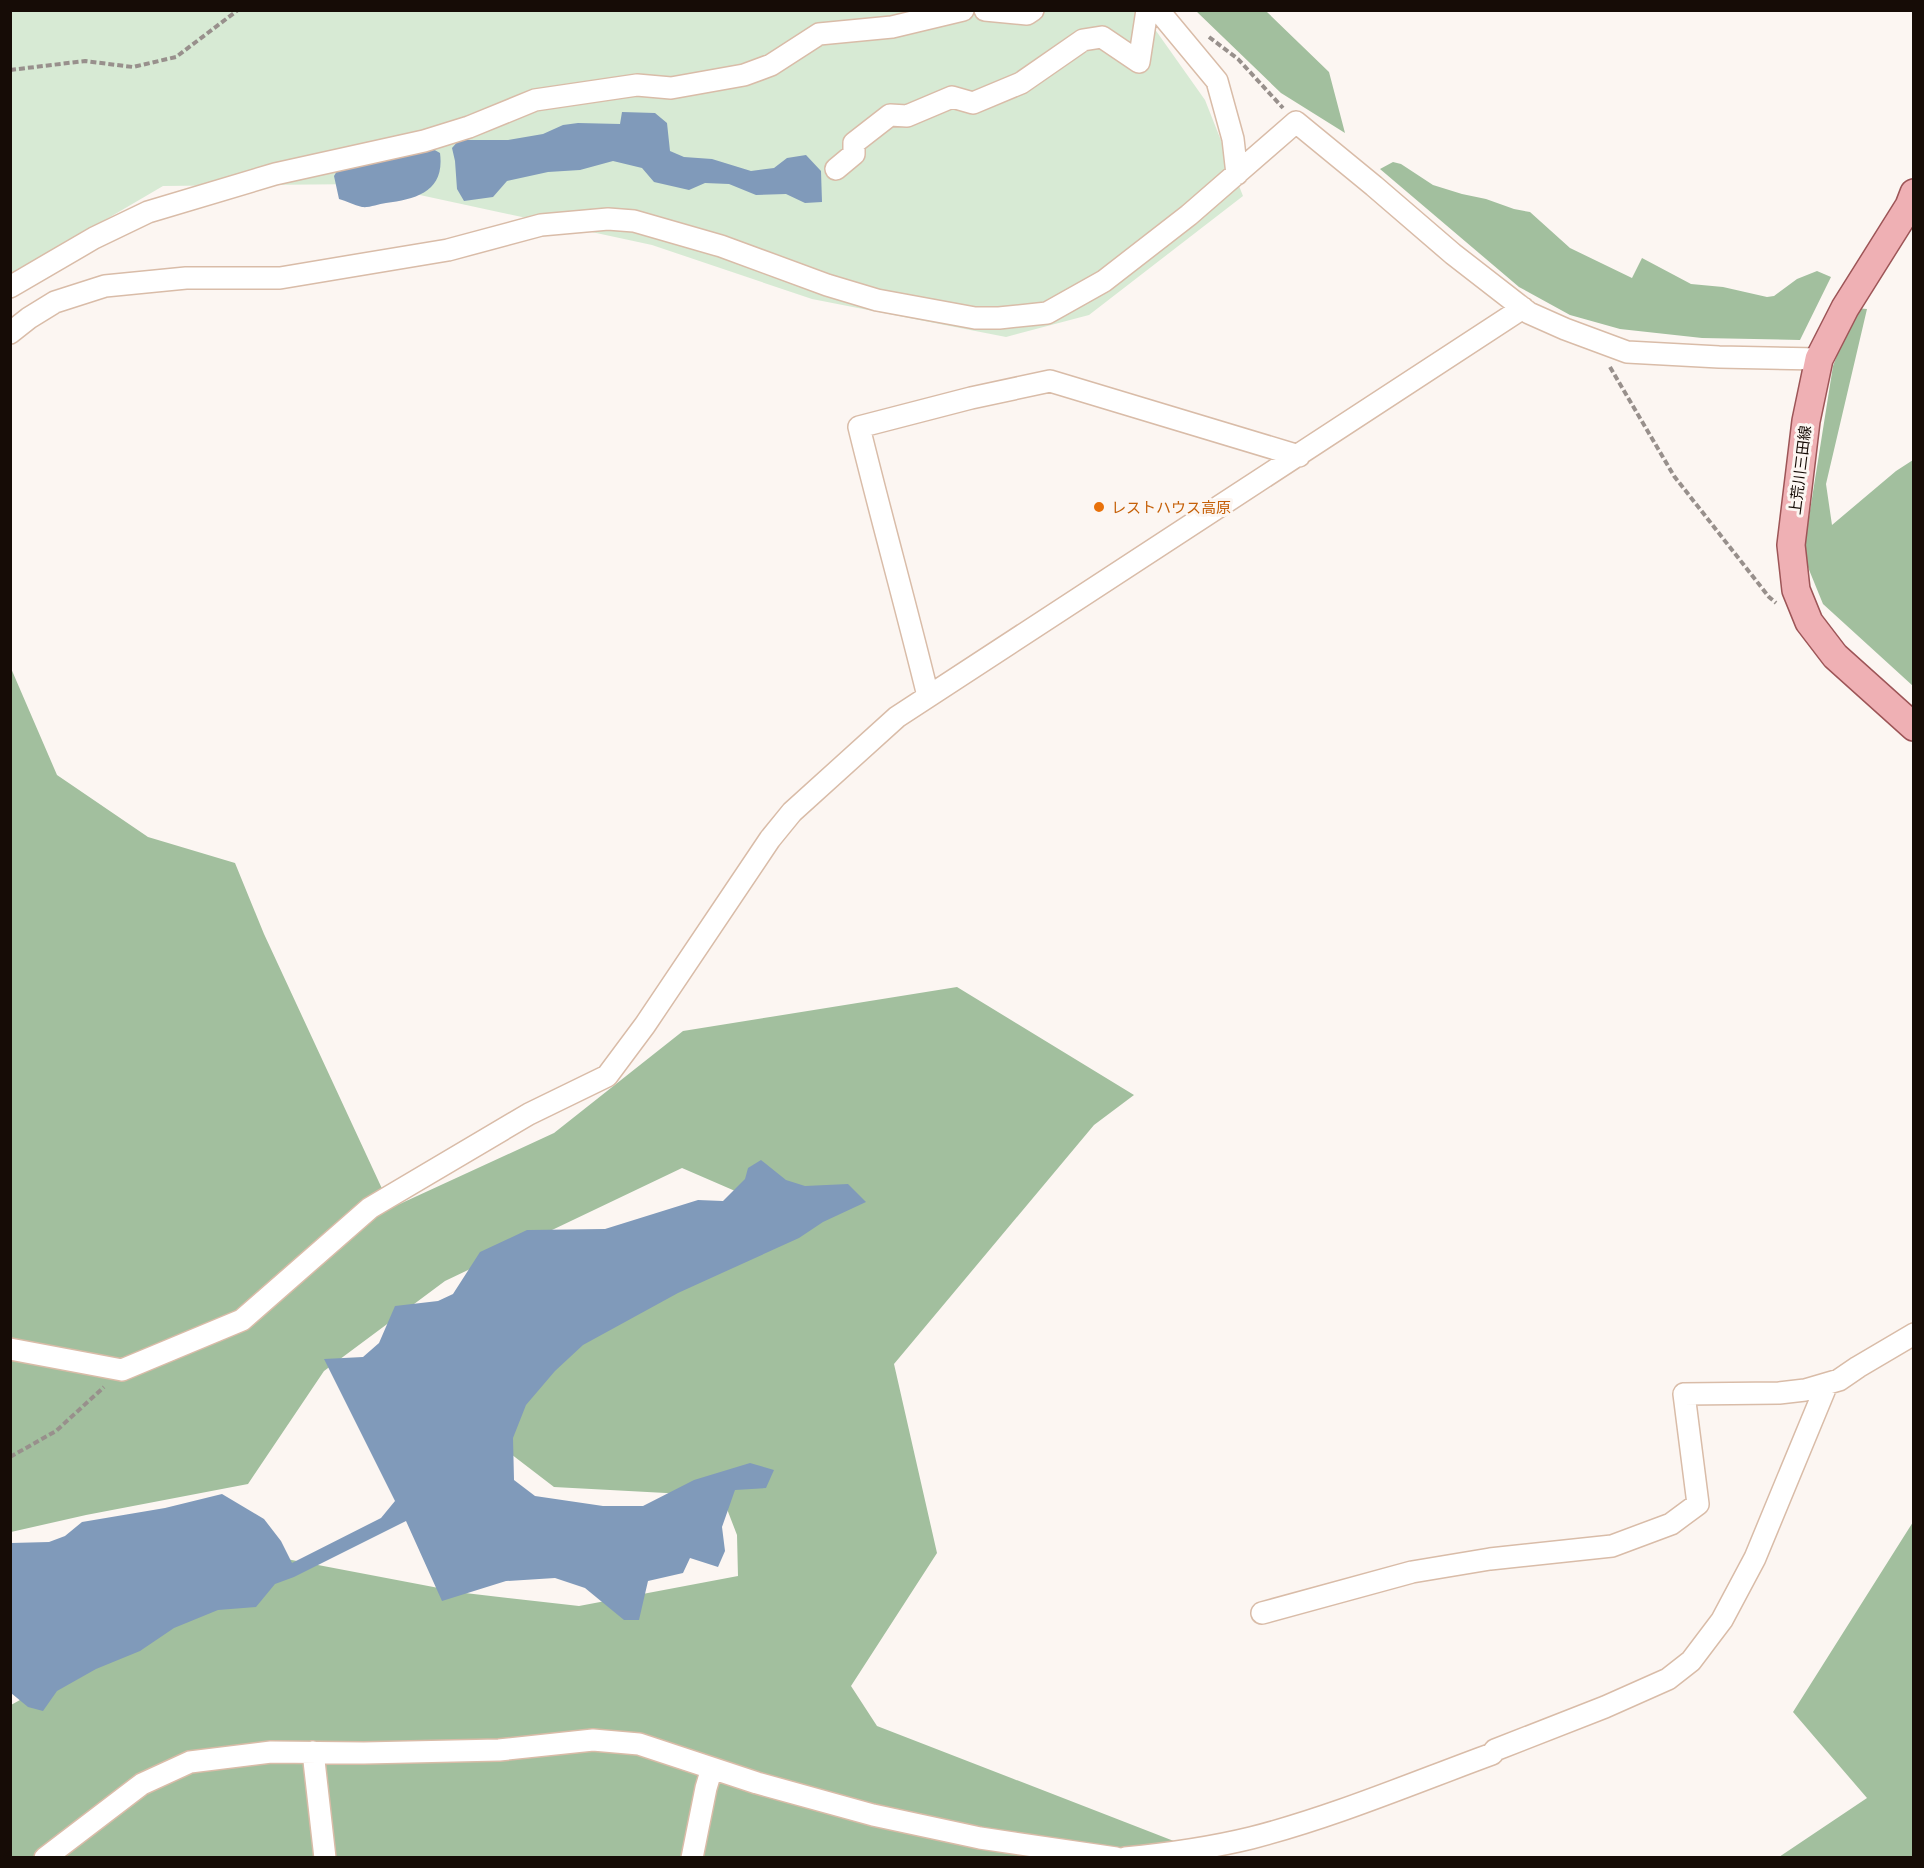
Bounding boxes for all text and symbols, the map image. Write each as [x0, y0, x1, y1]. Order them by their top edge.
street label: 上荒川三田線 [1786, 424, 1814, 516]
place label: レストハウス高原 [1111, 499, 1231, 516]
marker: レストハウス高原 [1092, 500, 1106, 514]

